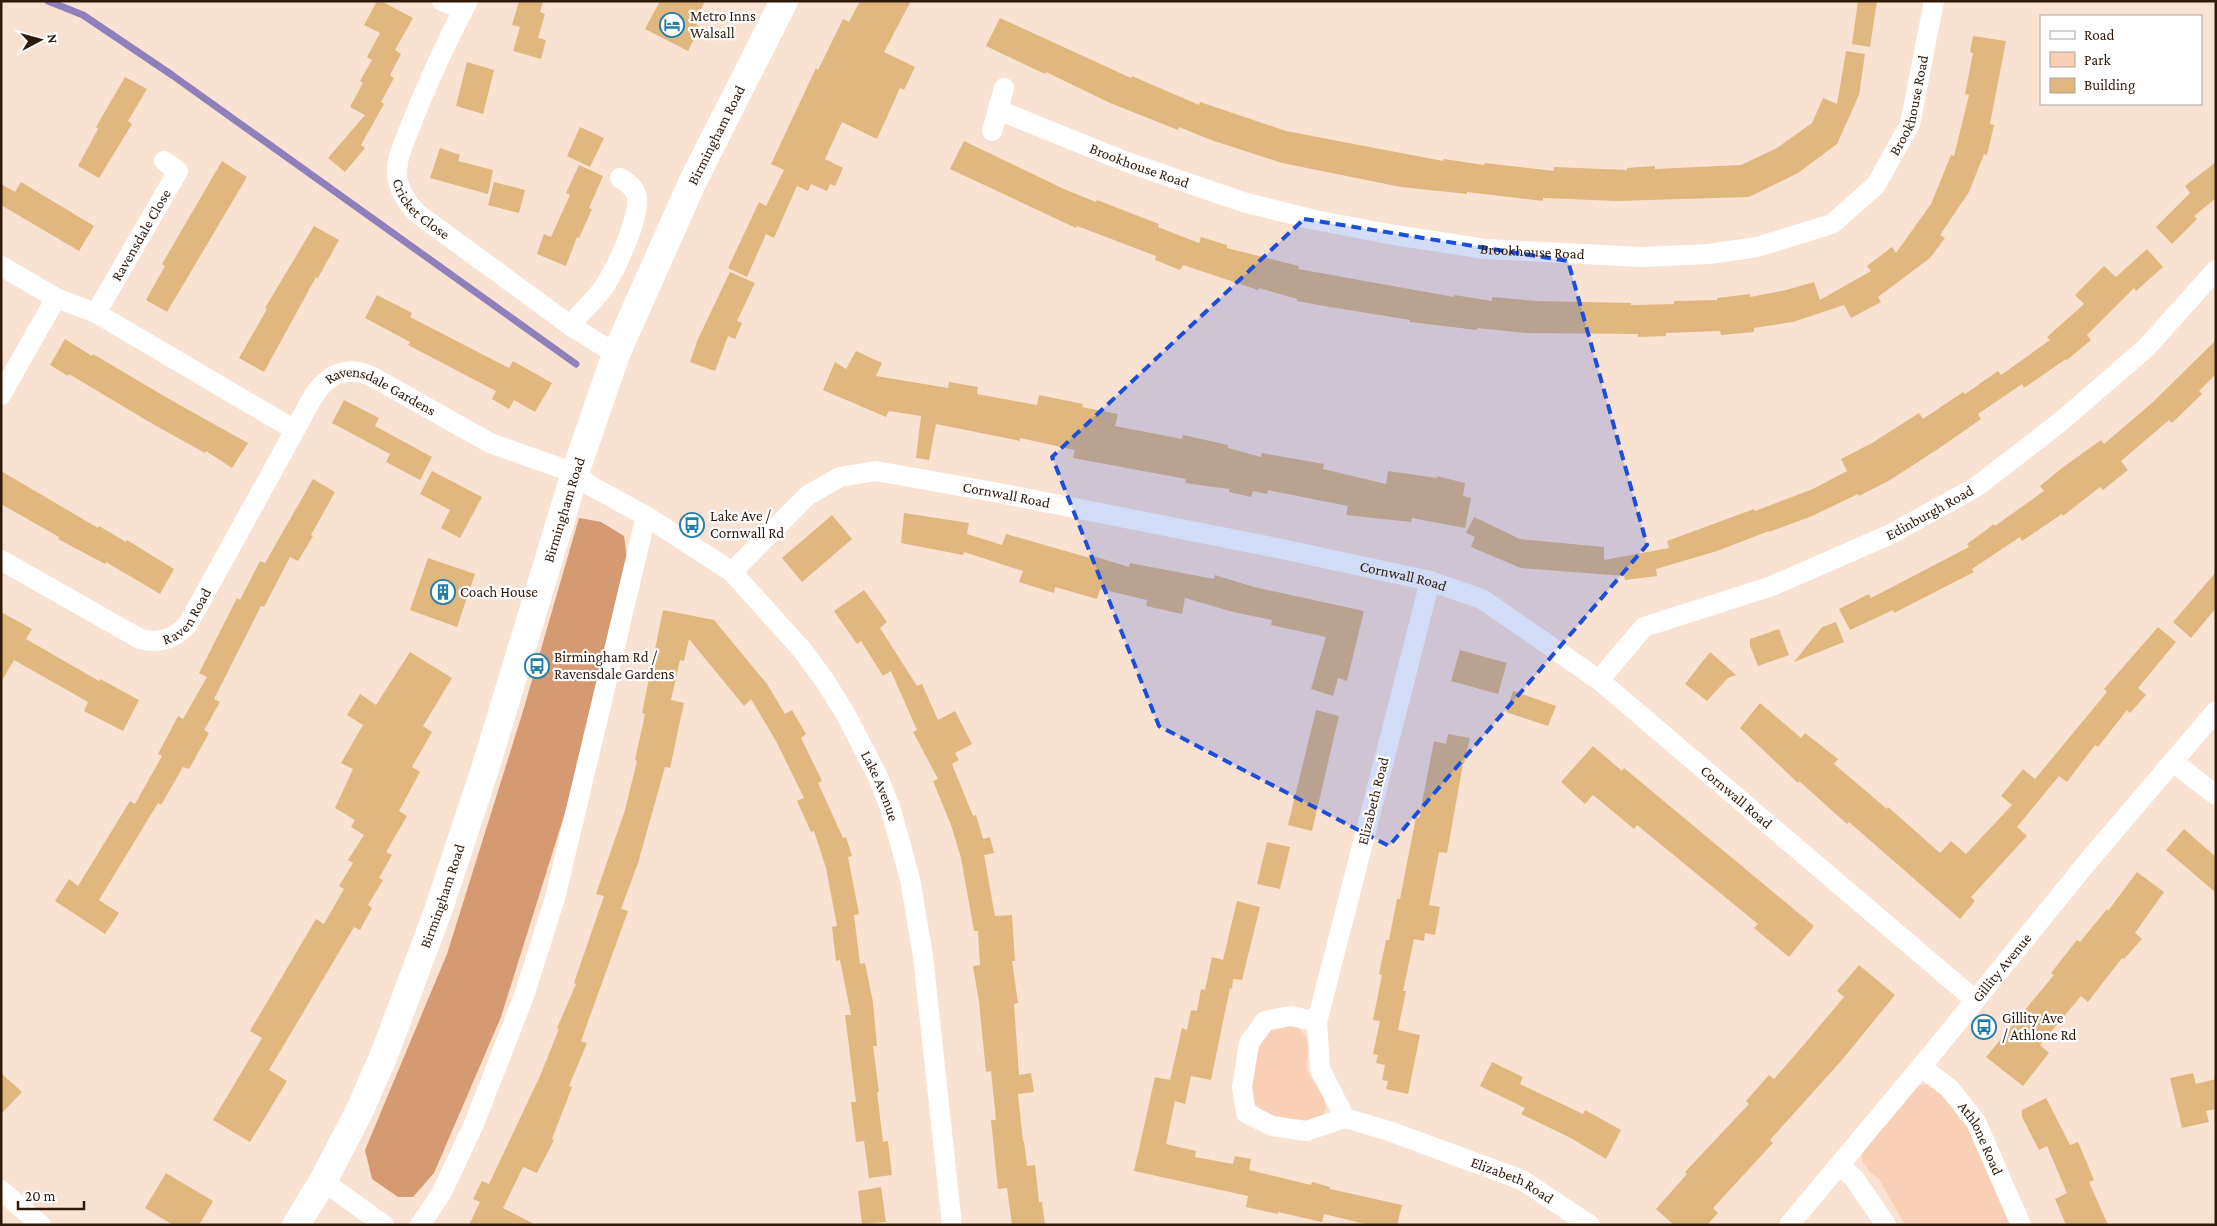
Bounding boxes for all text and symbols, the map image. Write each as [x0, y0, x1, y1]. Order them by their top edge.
place label: Metro Inns Walsall [690, 8, 756, 41]
hotel icon: Metro Inns Walsall [659, 12, 685, 38]
north arrow [15, 15, 65, 65]
legend [2040, 15, 2202, 105]
text: Road [2084, 27, 2115, 43]
text: N [44, 33, 61, 45]
text: Park [2084, 52, 2111, 68]
street label: Brookhouse Road [1886, 54, 1931, 158]
text: Building [2084, 77, 2135, 94]
street label: Birmingham Road [684, 83, 748, 188]
street label: Brookhouse Road [1087, 140, 1191, 191]
street label: Cricket Close [390, 177, 453, 243]
street label: Ravensdale Close [108, 186, 174, 284]
street label: Brookhouse Road [1479, 240, 1585, 262]
street label: Ravensdale Gardens [322, 363, 439, 419]
street label: Birmingham Road [540, 455, 588, 564]
street label: Cornwall Road [961, 479, 1052, 511]
street label: Edinburgh Road [1884, 482, 1976, 543]
place label: Lake Ave / Cornwall Rd [710, 508, 784, 541]
bus stop icon: Lake Ave / Cornwall Rd [679, 512, 705, 538]
street label: Cornwall Road [1358, 558, 1449, 594]
building icon: Coach House [430, 579, 456, 605]
place label: Coach House [460, 584, 538, 600]
street label: Raven Road [161, 585, 214, 648]
place label: Birmingham Rd / Ravensdale Gardens [554, 649, 675, 682]
bus stop icon: Birmingham Rd / Ravensdale Gardens [524, 653, 550, 679]
street label: Lake Avenue [858, 748, 902, 823]
street label: Elizabeth Road [1354, 755, 1392, 847]
street label: Cornwall Road [1697, 762, 1775, 832]
street label: Birmingham Road [417, 842, 468, 950]
street label: Gillity Avenue [1969, 930, 2035, 1005]
place label: Gillity Ave / Athlone Rd [2002, 1010, 2077, 1043]
bus stop icon: Gillity Ave / Athlone Rd [1971, 1014, 1997, 1040]
street label: Athlone Road [1955, 1098, 2006, 1177]
street label: Elizabeth Road [1469, 1154, 1557, 1207]
scale bar [18, 1178, 84, 1210]
text: 20 m [25, 1188, 56, 1204]

